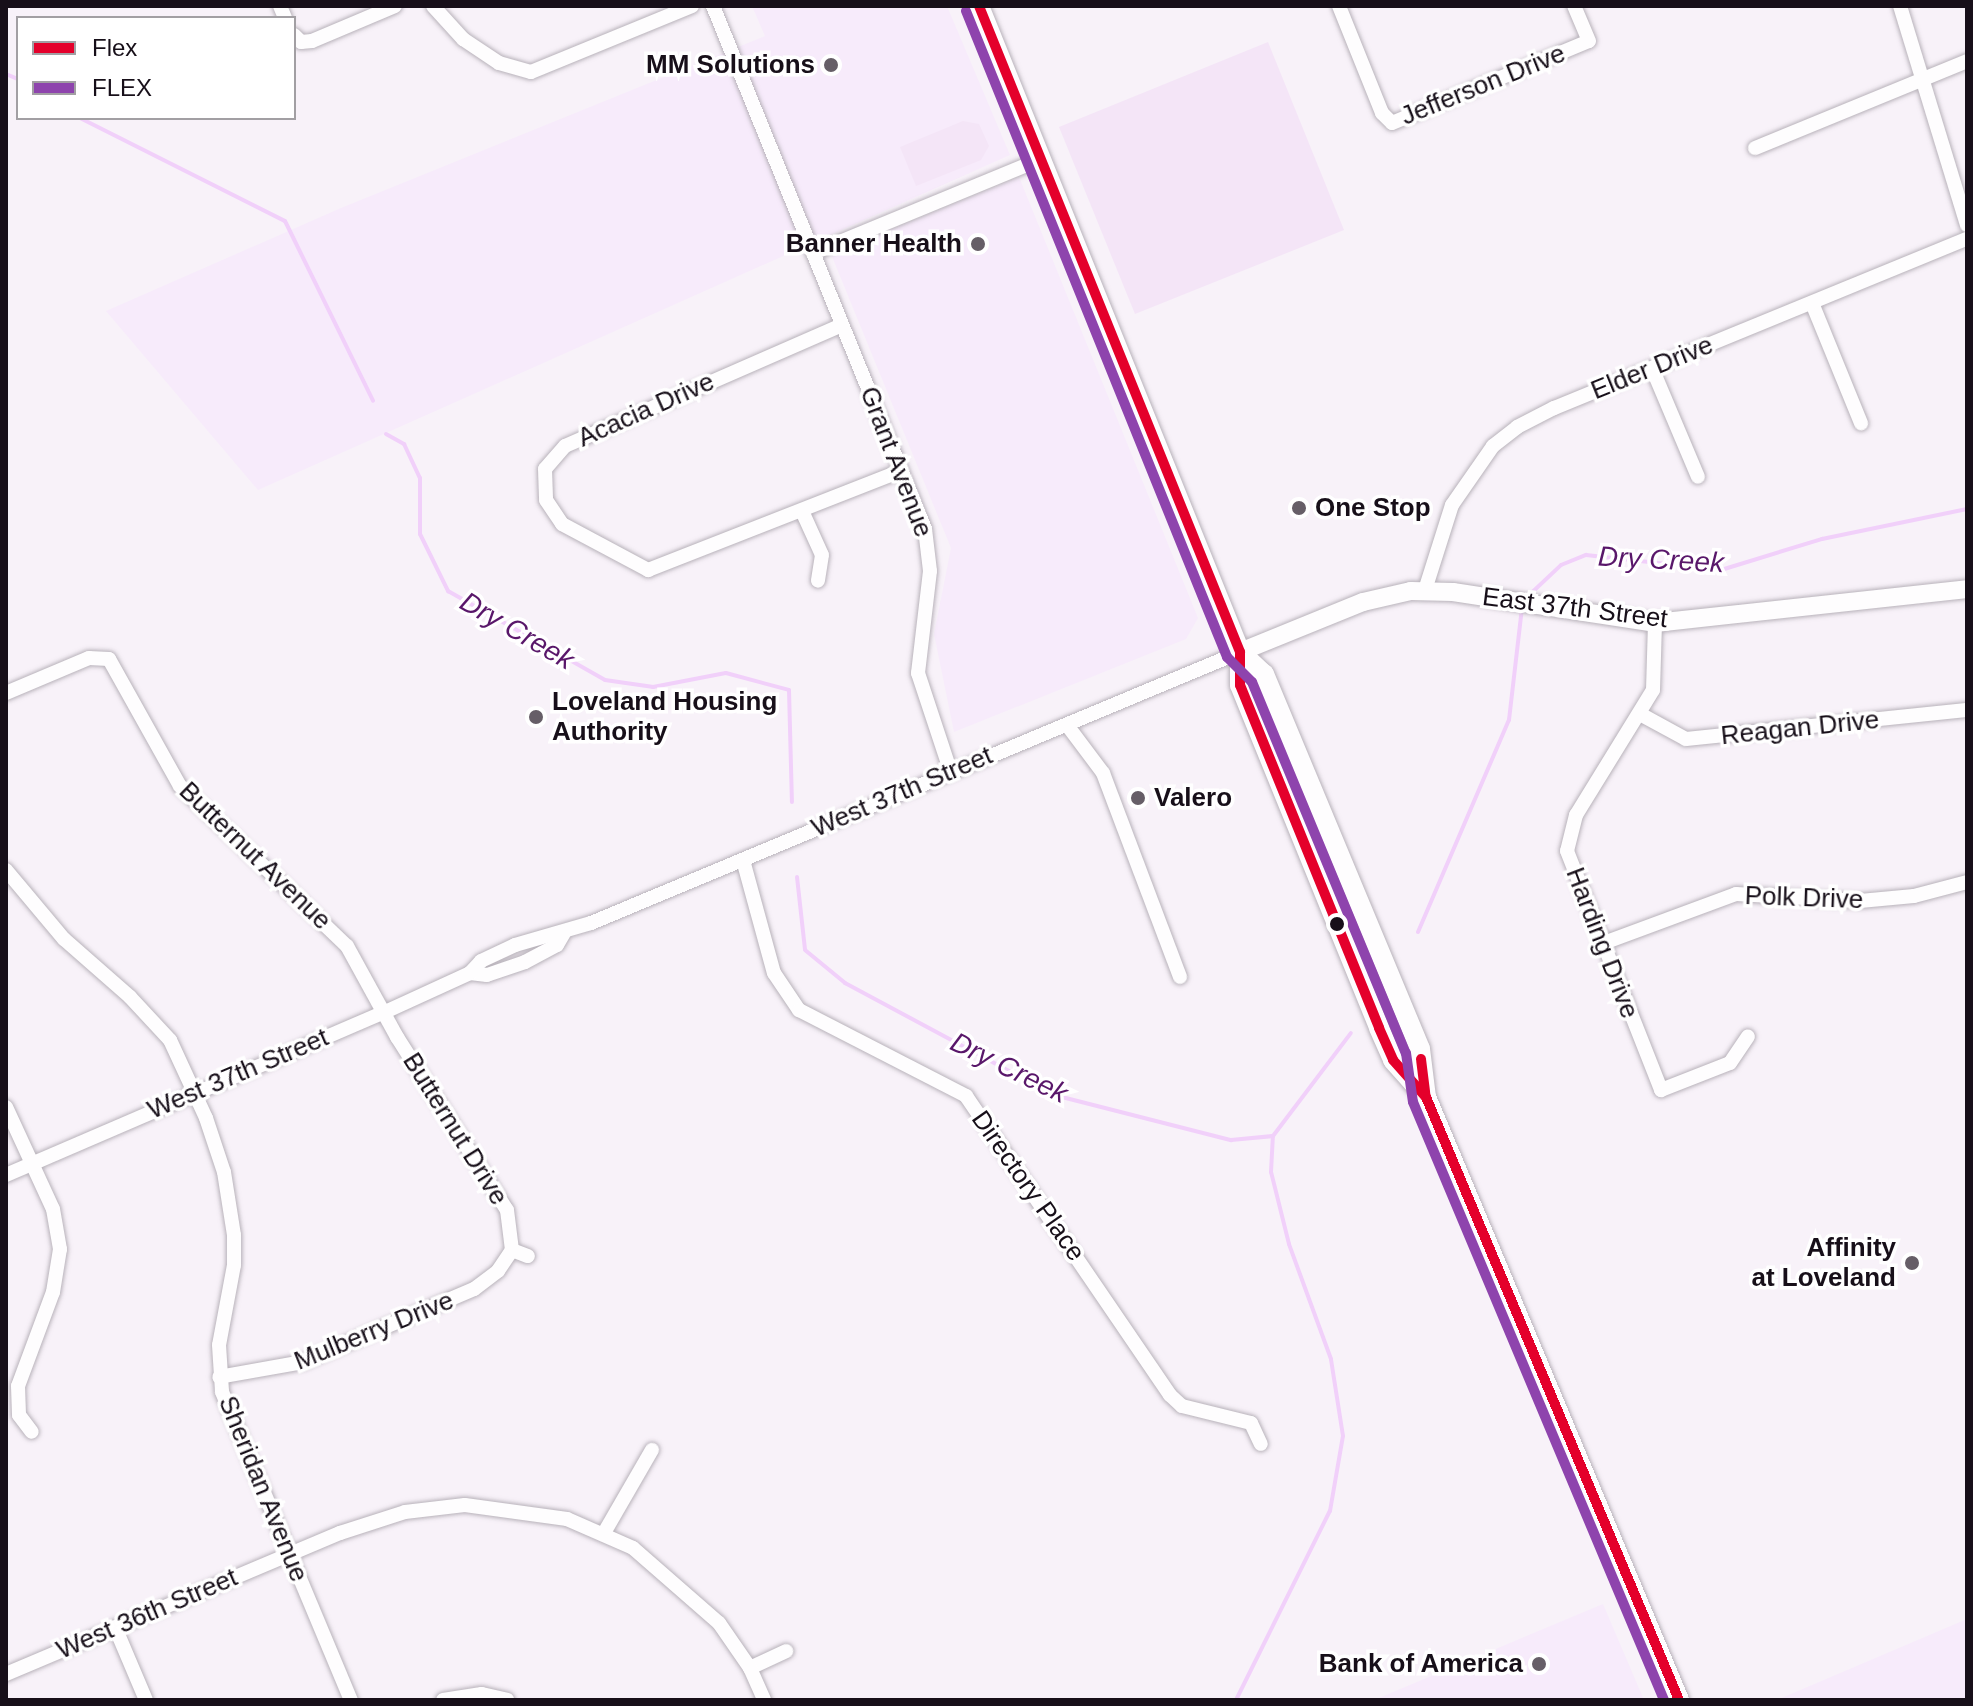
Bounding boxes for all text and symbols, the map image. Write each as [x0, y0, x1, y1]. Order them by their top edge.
legend [16, 16, 296, 120]
text: Flex [92, 34, 137, 61]
street label: Jefferson Drive [1396, 38, 1570, 132]
place label: MM Solutions [646, 49, 815, 81]
marker: MM Solutions [822, 56, 840, 74]
text: FLEX [92, 74, 152, 101]
place label: Banner Health [786, 228, 962, 260]
marker: Banner Health [969, 235, 987, 253]
street label: Elder Drive [1587, 329, 1717, 407]
street label: Acacia Drive [573, 366, 719, 454]
street label: Grant Avenue [853, 382, 939, 542]
place label: One Stop [1315, 492, 1431, 524]
marker: One Stop [1290, 499, 1308, 517]
water label: Dry Creek [1597, 540, 1725, 580]
street label: East 37th Street [1481, 581, 1669, 635]
water label: Dry Creek [454, 585, 580, 677]
place label: Loveland Housing Authority [552, 686, 777, 748]
street label: Reagan Drive [1719, 704, 1881, 752]
marker: Loveland Housing Authority [527, 708, 545, 726]
street label: West 37th Street [807, 740, 997, 844]
street label: Butternut Avenue [172, 775, 338, 937]
place label: Valero [1154, 782, 1232, 814]
marker: Valero [1129, 789, 1147, 807]
street label: Harding Drive [1559, 863, 1645, 1023]
street label: Polk Drive [1744, 880, 1864, 916]
unlabelled marker [1329, 916, 1345, 932]
street label: West 37th Street [143, 1022, 333, 1126]
water label: Dry Creek [945, 1025, 1073, 1111]
street label: Butternut Drive [396, 1047, 514, 1211]
street label: Directory Place [965, 1105, 1091, 1267]
place label: Affinity at Loveland [1752, 1232, 1896, 1294]
marker: Affinity at Loveland [1903, 1254, 1921, 1272]
street label: Mulberry Drive [290, 1285, 458, 1377]
street label: Sheridan Avenue [211, 1391, 315, 1587]
street label: West 36th Street [52, 1562, 242, 1666]
place label: Bank of America [1318, 1648, 1523, 1680]
marker: Bank of America [1530, 1655, 1548, 1673]

